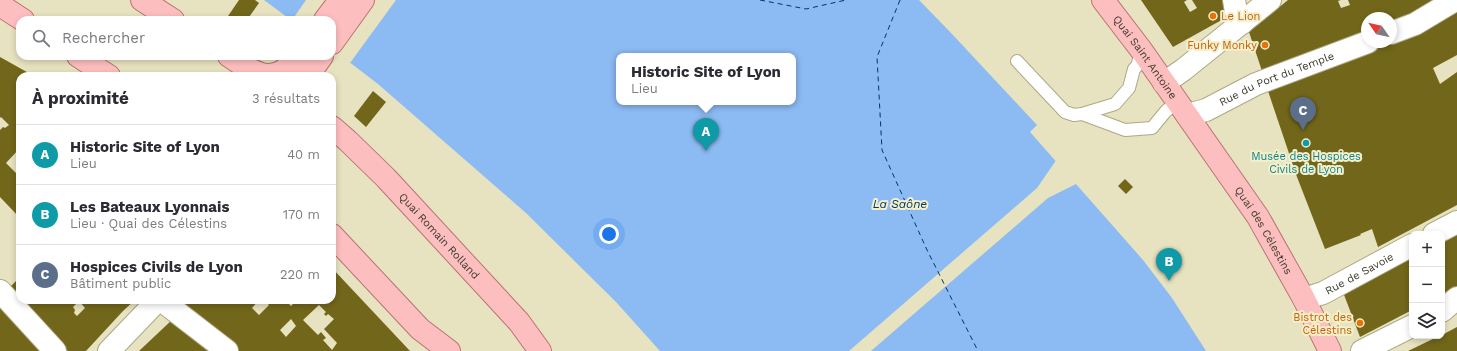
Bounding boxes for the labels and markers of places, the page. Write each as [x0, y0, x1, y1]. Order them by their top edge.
place label: Le Lion [1221, 10, 1260, 23]
marker: Le Lion [1208, 11, 1218, 21]
place label: Funky Monky [1187, 39, 1257, 52]
marker: Funky Monky [1260, 40, 1270, 50]
pin: C [1290, 97, 1316, 130]
pin: A [693, 118, 719, 151]
marker: Musée des Hospices Civils de Lyon [1301, 138, 1311, 148]
place label: Musée des Hospices Civils de Lyon [1251, 150, 1361, 176]
pin: B [1156, 248, 1182, 281]
place label: Bistrot des Célestins [1293, 311, 1352, 337]
marker: Bistrot des Célestins [1355, 318, 1365, 328]

